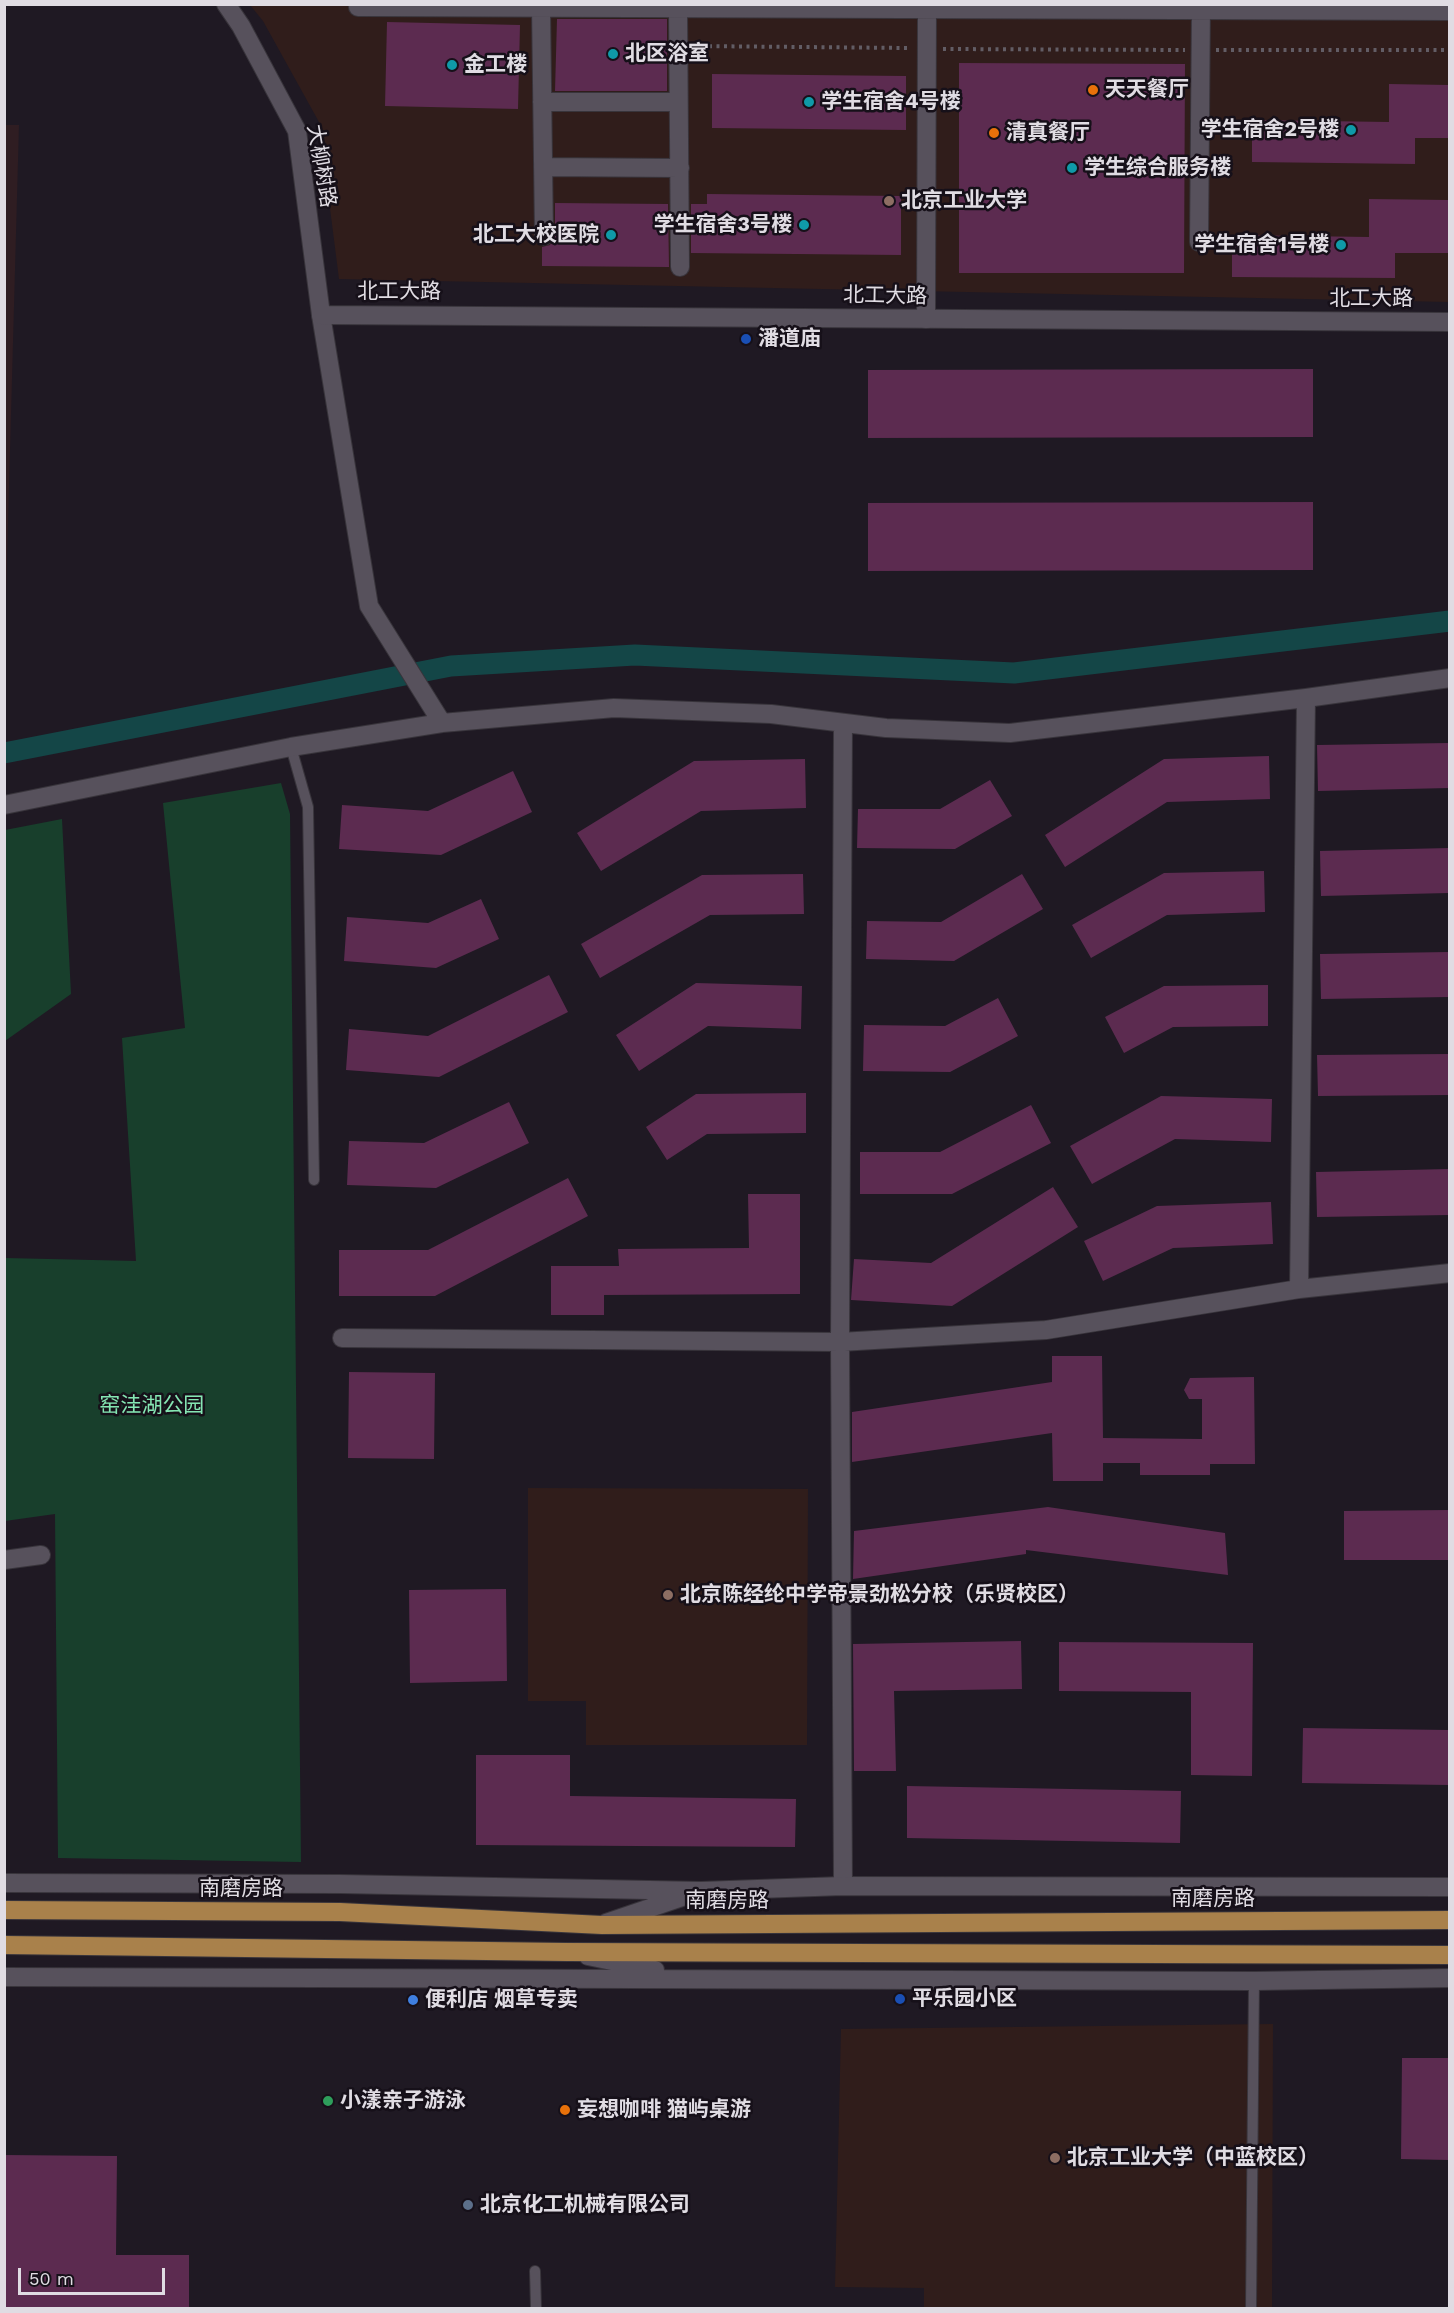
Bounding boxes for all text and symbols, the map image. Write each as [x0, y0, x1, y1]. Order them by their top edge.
place label: 北区浴室 [625, 41, 709, 67]
marker: 北区浴室 [606, 47, 620, 61]
place label: 金工楼 [464, 52, 527, 78]
marker: 金工楼 [445, 58, 459, 72]
place label: 天天餐厅 [1105, 77, 1189, 103]
marker: 天天餐厅 [1086, 83, 1100, 97]
place label: 学生宿舍4号楼 [821, 89, 961, 115]
marker: 学生宿舍4号楼 [802, 95, 816, 109]
place label: 学生宿舍2号楼 [1200, 117, 1339, 143]
place label: 清真餐厅 [1006, 120, 1090, 146]
street label: 大柳树路 [301, 122, 341, 210]
marker: 学生宿舍2号楼 [1344, 123, 1358, 137]
marker: 清真餐厅 [987, 126, 1001, 140]
place label: 学生综合服务楼 [1084, 155, 1231, 181]
marker: 学生综合服务楼 [1065, 161, 1079, 175]
place label: 北京工业大学 [901, 188, 1027, 214]
marker: 北京工业大学 [882, 194, 896, 208]
place label: 学生宿舍3号楼 [654, 212, 792, 238]
marker: 学生宿舍3号楼 [797, 218, 811, 232]
place label: 北工大校医院 [473, 222, 599, 248]
marker: 北工大校医院 [604, 228, 618, 242]
place label: 学生宿舍1号楼 [1194, 232, 1329, 258]
marker: 学生宿舍1号楼 [1334, 238, 1348, 252]
street label: 北工大路 [357, 279, 441, 305]
street label: 北工大路 [843, 283, 927, 309]
street label: 北工大路 [1329, 286, 1413, 312]
place label: 潘道庙 [758, 326, 821, 352]
marker: 潘道庙 [739, 332, 753, 346]
park label: 窑洼湖公园 [100, 1393, 204, 1419]
place label: 北京陈经纶中学帝景劲松分校（乐贤校区） [680, 1582, 1079, 1608]
marker: 北京陈经纶中学帝景劲松分校（乐贤校区） [661, 1588, 675, 1602]
street label: 南磨房路 [199, 1876, 283, 1902]
street label: 南磨房路 [1171, 1886, 1255, 1912]
street label: 南磨房路 [685, 1888, 769, 1914]
place label: 平乐园小区 [912, 1986, 1017, 2012]
place label: 便利店 烟草专卖 [425, 1987, 578, 2013]
marker: 平乐园小区 [893, 1992, 907, 2006]
marker: 便利店 烟草专卖 [406, 1993, 420, 2007]
place label: 小漾亲子游泳 [340, 2088, 466, 2114]
marker: 小漾亲子游泳 [321, 2094, 335, 2108]
place label: 妄想咖啡 猫屿桌游 [577, 2097, 751, 2123]
marker: 妄想咖啡 猫屿桌游 [558, 2103, 572, 2117]
place label: 北京工业大学（中蓝校区） [1067, 2145, 1319, 2171]
marker: 北京工业大学（中蓝校区） [1048, 2151, 1062, 2165]
place label: 北京化工机械有限公司 [480, 2192, 690, 2218]
marker: 北京化工机械有限公司 [461, 2198, 475, 2212]
scale bar [21, 2256, 168, 2294]
text: 50 m [29, 2268, 74, 2289]

